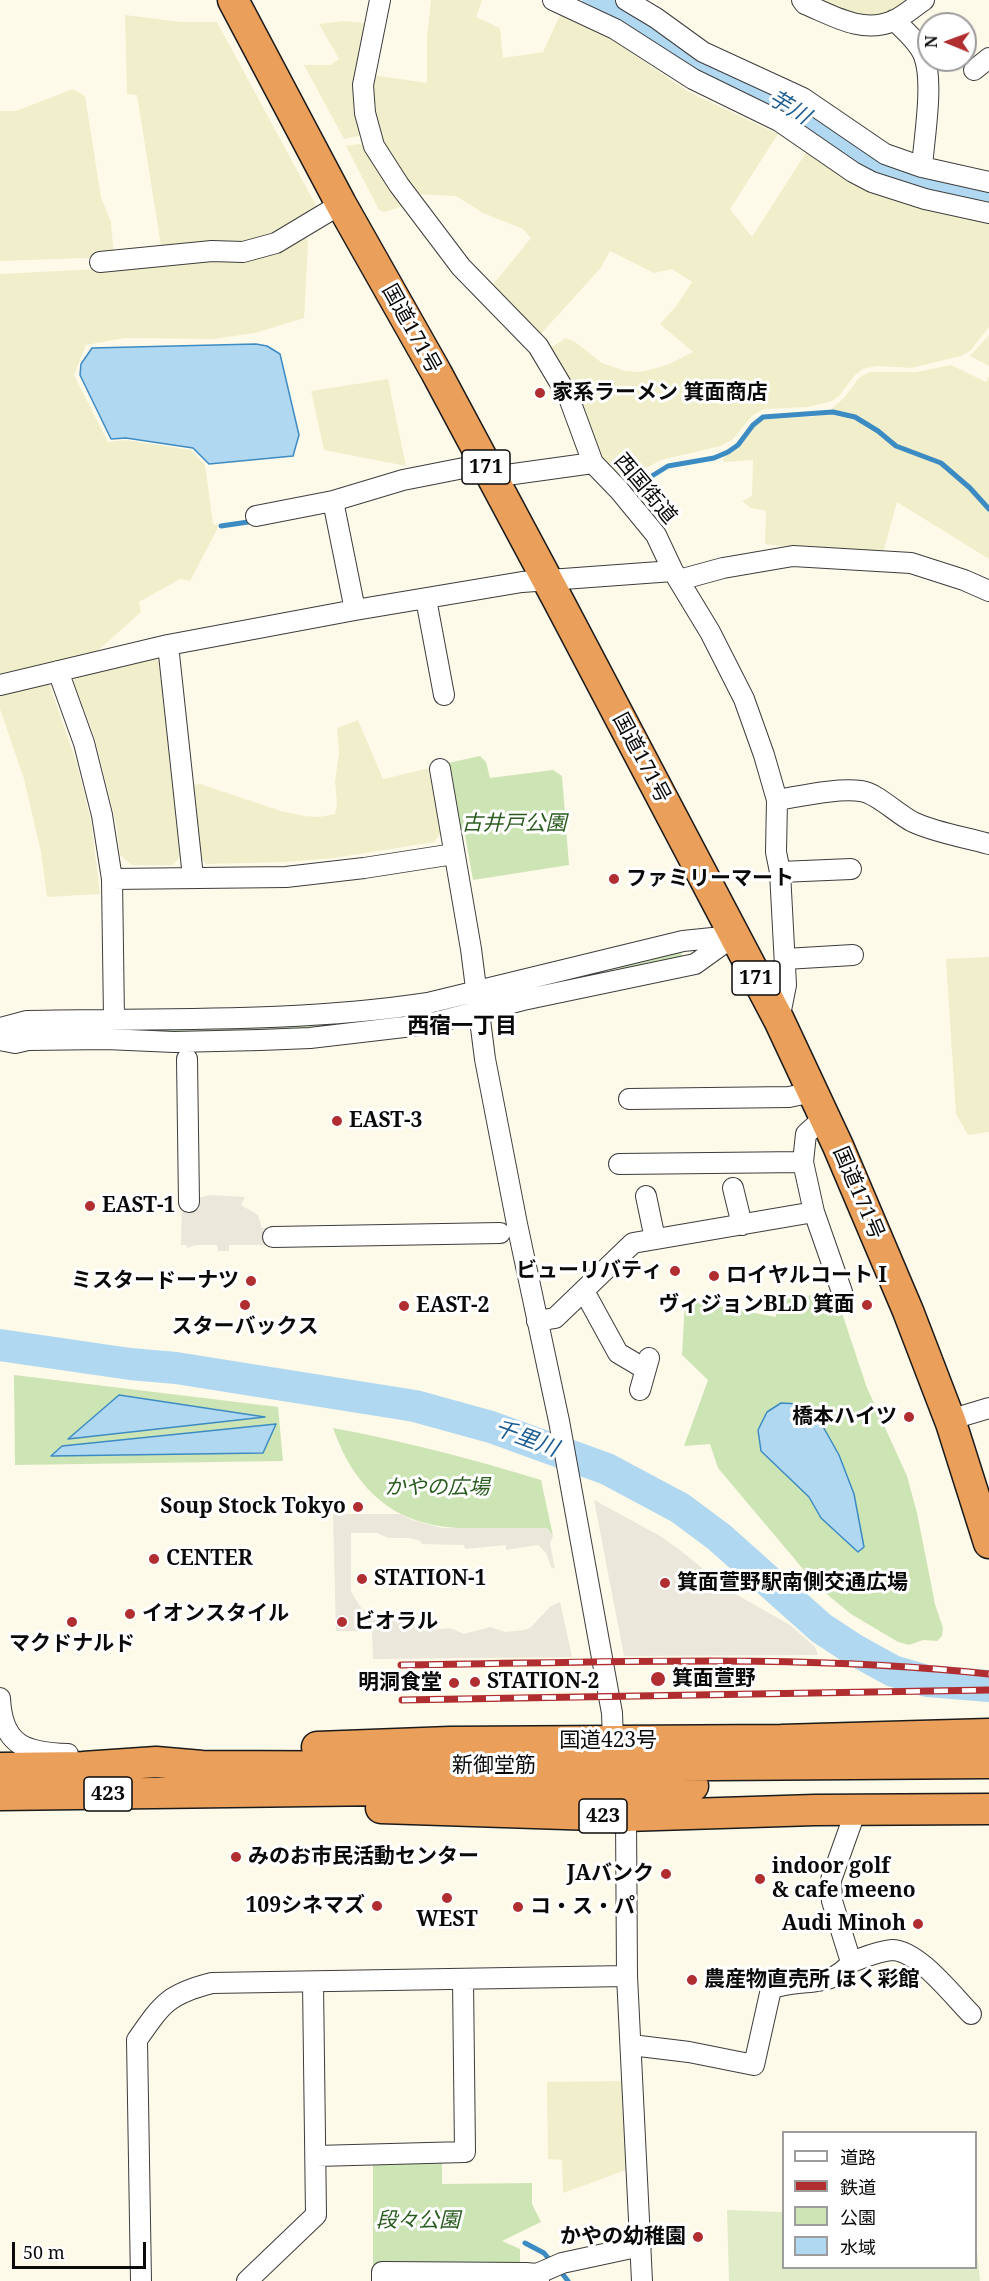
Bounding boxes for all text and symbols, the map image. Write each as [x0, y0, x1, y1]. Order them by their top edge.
north arrow [917, 12, 977, 72]
text: N [920, 35, 942, 48]
water label: 芋川 [763, 85, 815, 131]
street label: 国道171号 [376, 280, 446, 378]
place label: 家系ラーメン 箕面商店 [552, 380, 767, 406]
marker: 家系ラーメン 箕面商店 [533, 386, 547, 400]
street label: 西国街道 [608, 449, 682, 529]
road number: 171 [462, 450, 510, 484]
street label: 国道171号 [607, 709, 675, 807]
park label: 古井戸公園 [462, 811, 566, 837]
place label: ファミリーマート [626, 866, 794, 892]
marker: ファミリーマート [607, 872, 621, 886]
road number: 171 [732, 961, 780, 995]
district label: 西宿一丁目 [407, 1014, 517, 1040]
place label: EAST-3 [349, 1108, 422, 1134]
marker: EAST-3 [330, 1114, 344, 1128]
street label: 国道171号 [827, 1143, 889, 1243]
place label: EAST-1 [102, 1193, 175, 1219]
marker: EAST-1 [83, 1199, 97, 1213]
place label: ビューリバティ [516, 1258, 663, 1284]
place label: ロイヤルコート I [726, 1263, 887, 1289]
marker: ビューリバティ [668, 1264, 682, 1278]
place label: ミスタードーナツ [71, 1268, 239, 1294]
marker: ロイヤルコート I [707, 1269, 721, 1283]
marker: ミスタードーナツ [244, 1274, 258, 1288]
place label: ヴィジョンBLD 箕面 [659, 1292, 855, 1318]
place label: EAST-2 [416, 1293, 489, 1319]
marker: スターバックス [238, 1298, 252, 1312]
marker: ヴィジョンBLD 箕面 [860, 1298, 874, 1312]
marker: EAST-2 [397, 1299, 411, 1313]
place label: スターバックス [172, 1314, 318, 1340]
place label: 橋本ハイツ [792, 1404, 897, 1430]
marker: 橋本ハイツ [902, 1410, 916, 1424]
water label: 千里川 [490, 1415, 562, 1463]
park label: かやの広場 [385, 1475, 489, 1501]
place label: Soup Stock Tokyo [160, 1494, 346, 1520]
marker: Soup Stock Tokyo [351, 1500, 365, 1514]
place label: CENTER [166, 1546, 253, 1572]
marker: CENTER [147, 1552, 161, 1566]
place label: STATION-1 [374, 1566, 486, 1592]
place label: 箕面萱野駅南側交通広場 [677, 1570, 908, 1596]
marker: STATION-1 [355, 1572, 369, 1586]
marker: 箕面萱野駅南側交通広場 [658, 1576, 672, 1590]
place label: イオンスタイル [142, 1601, 289, 1627]
marker: イオンスタイル [123, 1607, 137, 1621]
place label: ビオラル [354, 1609, 438, 1635]
marker: マクドナルド [65, 1615, 79, 1629]
marker: ビオラル [335, 1615, 349, 1629]
place label: マクドナルド [9, 1631, 135, 1657]
place label: 箕面萱野 [672, 1666, 756, 1692]
place label: STATION-2 [487, 1669, 599, 1695]
place label: 明洞食堂 [358, 1670, 442, 1696]
marker: 箕面萱野 [649, 1670, 667, 1688]
marker: STATION-2 [468, 1675, 482, 1689]
marker: 明洞食堂 [447, 1676, 461, 1690]
street label: 国道423号 [559, 1728, 657, 1754]
street label: 新御堂筋 [452, 1753, 536, 1779]
road number: 423 [84, 1777, 132, 1811]
road number: 423 [579, 1799, 627, 1833]
place label: みのお市民活動センター [248, 1844, 479, 1870]
marker: みのお市民活動センター [229, 1850, 243, 1864]
place label: indoor golf & cafe meeno [772, 1854, 916, 1904]
place label: JAバンク [567, 1861, 654, 1887]
marker: JAバンク [659, 1867, 673, 1881]
marker: indoor golf & cafe meeno [753, 1872, 767, 1886]
marker: WEST [440, 1891, 454, 1905]
place label: 109シネマズ [245, 1893, 365, 1919]
place label: コ・ス・パ [530, 1894, 635, 1920]
marker: 109シネマズ [370, 1899, 384, 1913]
marker: コ・ス・パ [511, 1900, 525, 1914]
place label: WEST [416, 1907, 478, 1933]
place label: Audi Minoh [782, 1911, 906, 1937]
marker: Audi Minoh [911, 1917, 925, 1931]
place label: 農産物直売所 ほく彩館 [704, 1967, 919, 1993]
marker: 農産物直売所 ほく彩館 [685, 1973, 699, 1987]
legend [782, 2131, 977, 2269]
text: 道路 [840, 2145, 876, 2169]
text: 鉄道 [840, 2175, 876, 2199]
text: 公園 [840, 2205, 876, 2229]
park label: 段々公園 [376, 2208, 460, 2234]
place label: かやの幼稚園 [560, 2224, 686, 2250]
scale bar [15, 2230, 148, 2268]
marker: かやの幼稚園 [691, 2230, 705, 2244]
text: 水域 [840, 2235, 876, 2259]
text: 50 m [23, 2240, 65, 2264]

